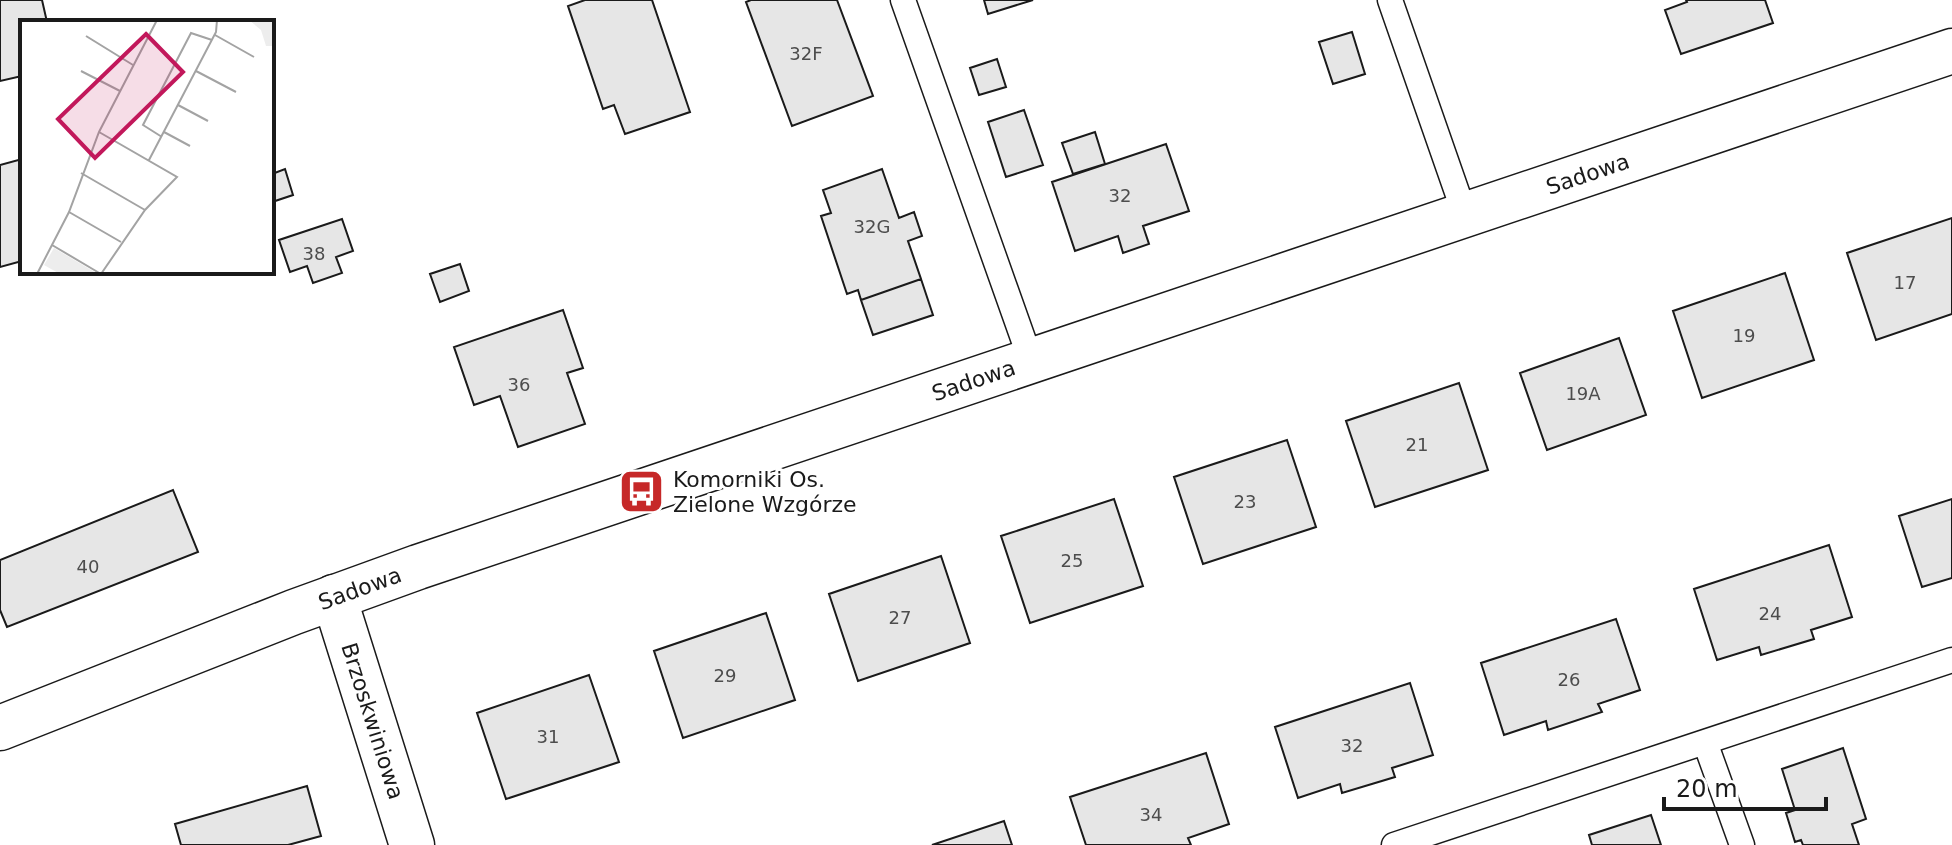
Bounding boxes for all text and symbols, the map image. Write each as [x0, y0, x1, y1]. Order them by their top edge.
inset map [20, 20, 274, 274]
house number: 32F [789, 43, 823, 64]
street label: Sadowa [1543, 148, 1633, 200]
house number: 32 [1109, 185, 1131, 206]
house number: 32G [854, 216, 890, 237]
house number: 38 [303, 243, 325, 264]
house number: 17 [1894, 272, 1916, 293]
house number: 19 [1733, 325, 1755, 346]
street label: Sadowa [929, 355, 1019, 406]
house number: 36 [508, 374, 530, 395]
house number: 19A [1565, 383, 1601, 404]
house number: 21 [1406, 434, 1428, 455]
place label: Komorniki Os. Zielone Wzgórze [673, 467, 857, 517]
bus stop icon: Komorniki Os. Zielone Wzgórze [618, 468, 666, 516]
house number: 23 [1234, 491, 1256, 512]
house number: 25 [1061, 550, 1083, 571]
house number: 40 [77, 556, 99, 577]
street label: Sadowa [315, 562, 405, 615]
house number: 24 [1759, 603, 1781, 624]
house number: 27 [889, 607, 911, 628]
street label: Brzoskwiniowa [336, 640, 409, 802]
house number: 29 [714, 665, 736, 686]
house number: 26 [1558, 669, 1580, 690]
house number: 31 [537, 726, 559, 747]
house number: 32 [1341, 735, 1363, 756]
scale bar [1664, 761, 1826, 811]
text: 20 m [1676, 775, 1738, 803]
house number: 34 [1140, 804, 1162, 825]

